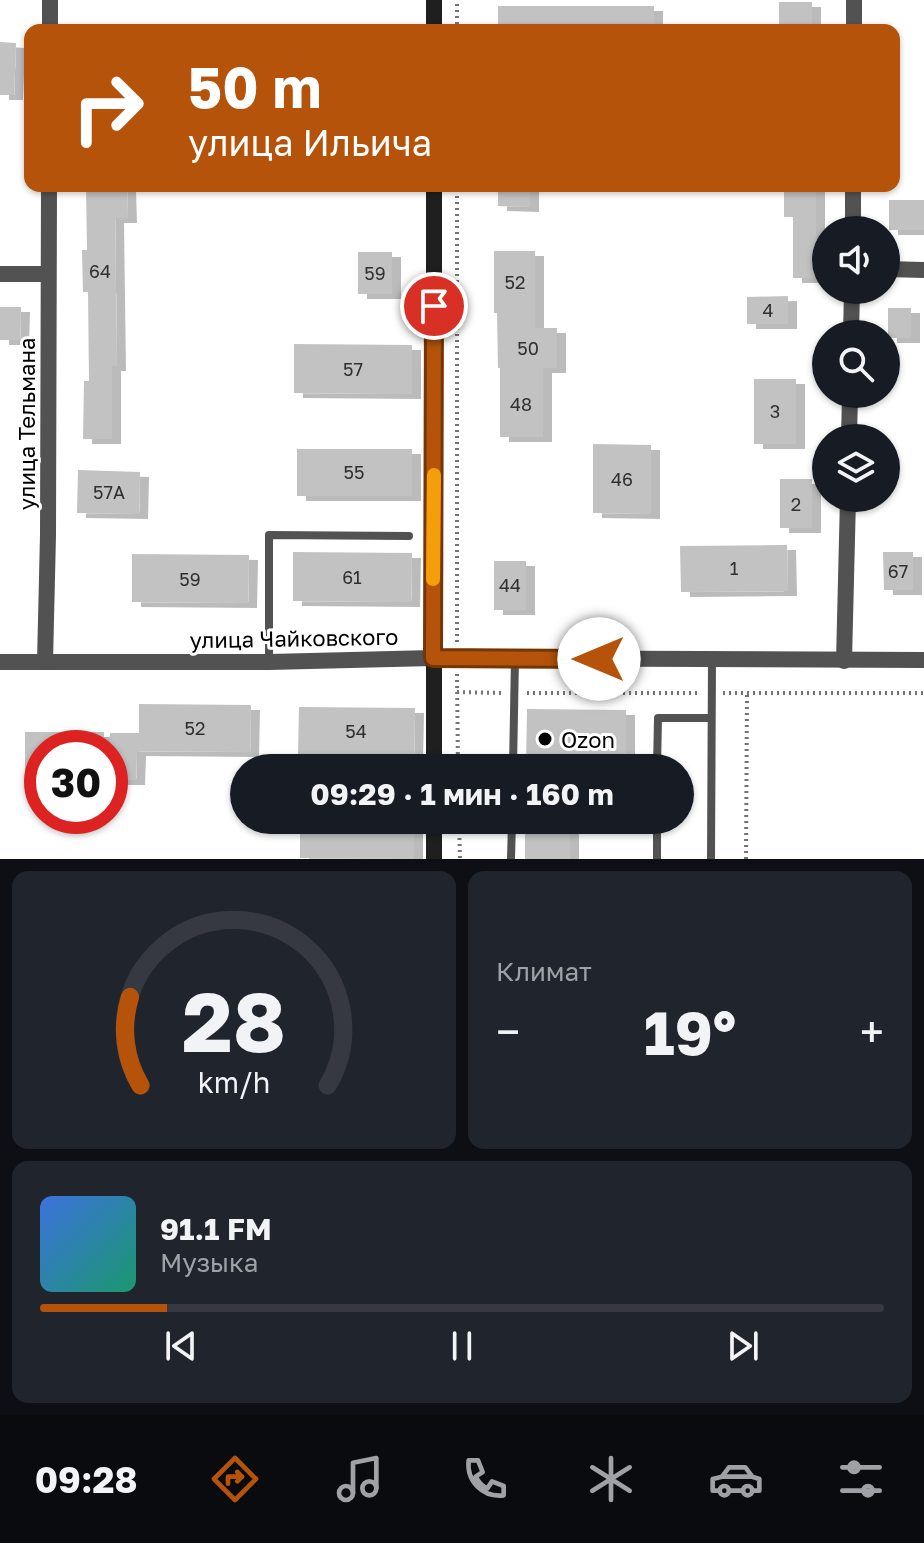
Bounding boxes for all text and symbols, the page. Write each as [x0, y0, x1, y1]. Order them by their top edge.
text: 50 m [188, 53, 322, 120]
icon: right [56, 56, 160, 160]
text: улица Ильича [188, 121, 432, 164]
map controls [812, 216, 900, 512]
button: sound [812, 216, 900, 304]
house number: 64 [89, 260, 111, 282]
house number: 59 [364, 262, 386, 284]
house number: 52 [505, 271, 525, 293]
pin [400, 272, 468, 340]
icon: arrive [412, 284, 456, 328]
house number: 4 [763, 299, 774, 321]
button: search [812, 320, 900, 408]
house number: 50 [517, 337, 539, 359]
street label: улица Тельмана [13, 338, 40, 510]
house number: 57 [343, 358, 363, 380]
house number: 48 [510, 393, 532, 415]
house number: 3 [770, 400, 780, 422]
button: layers [812, 424, 900, 512]
house number: 55 [344, 461, 364, 483]
house number: 46 [611, 468, 633, 490]
house number: 57А [93, 481, 125, 503]
house number: 2 [791, 493, 801, 515]
house number: 1 [730, 557, 739, 579]
house number: 67 [888, 560, 908, 582]
house number: 61 [342, 566, 362, 588]
house number: 59 [179, 568, 201, 590]
house number: 44 [499, 574, 521, 596]
position arrow [557, 617, 641, 701]
street label: улица Чайковского [189, 623, 399, 653]
house number: 52 [185, 717, 205, 739]
house number: 54 [345, 720, 367, 742]
place label: Ozon [561, 726, 615, 753]
speed limit sign: 30 [24, 730, 128, 834]
marker: Ozon [536, 730, 554, 748]
text: 09:29 · 1 мин · 160 m [310, 776, 614, 812]
text: Климат [496, 956, 592, 987]
text: 28 [182, 970, 286, 1070]
text: 19° [644, 996, 736, 1068]
text: − [496, 1005, 520, 1058]
text: + [860, 1005, 884, 1058]
text: km/h [198, 1065, 270, 1099]
text: 91.1 FM [160, 1211, 272, 1247]
text: Музыка [160, 1247, 258, 1278]
icon: previous [159, 1324, 203, 1368]
icon: pause [440, 1324, 484, 1368]
icon: next [721, 1324, 765, 1368]
icon: directions [207, 1451, 263, 1507]
icon: music [332, 1451, 388, 1507]
icon: phone [457, 1451, 513, 1507]
icon: climate [583, 1451, 639, 1507]
icon: car [708, 1451, 764, 1507]
icon: filters [833, 1451, 889, 1507]
text: 09:28 [35, 1458, 137, 1501]

